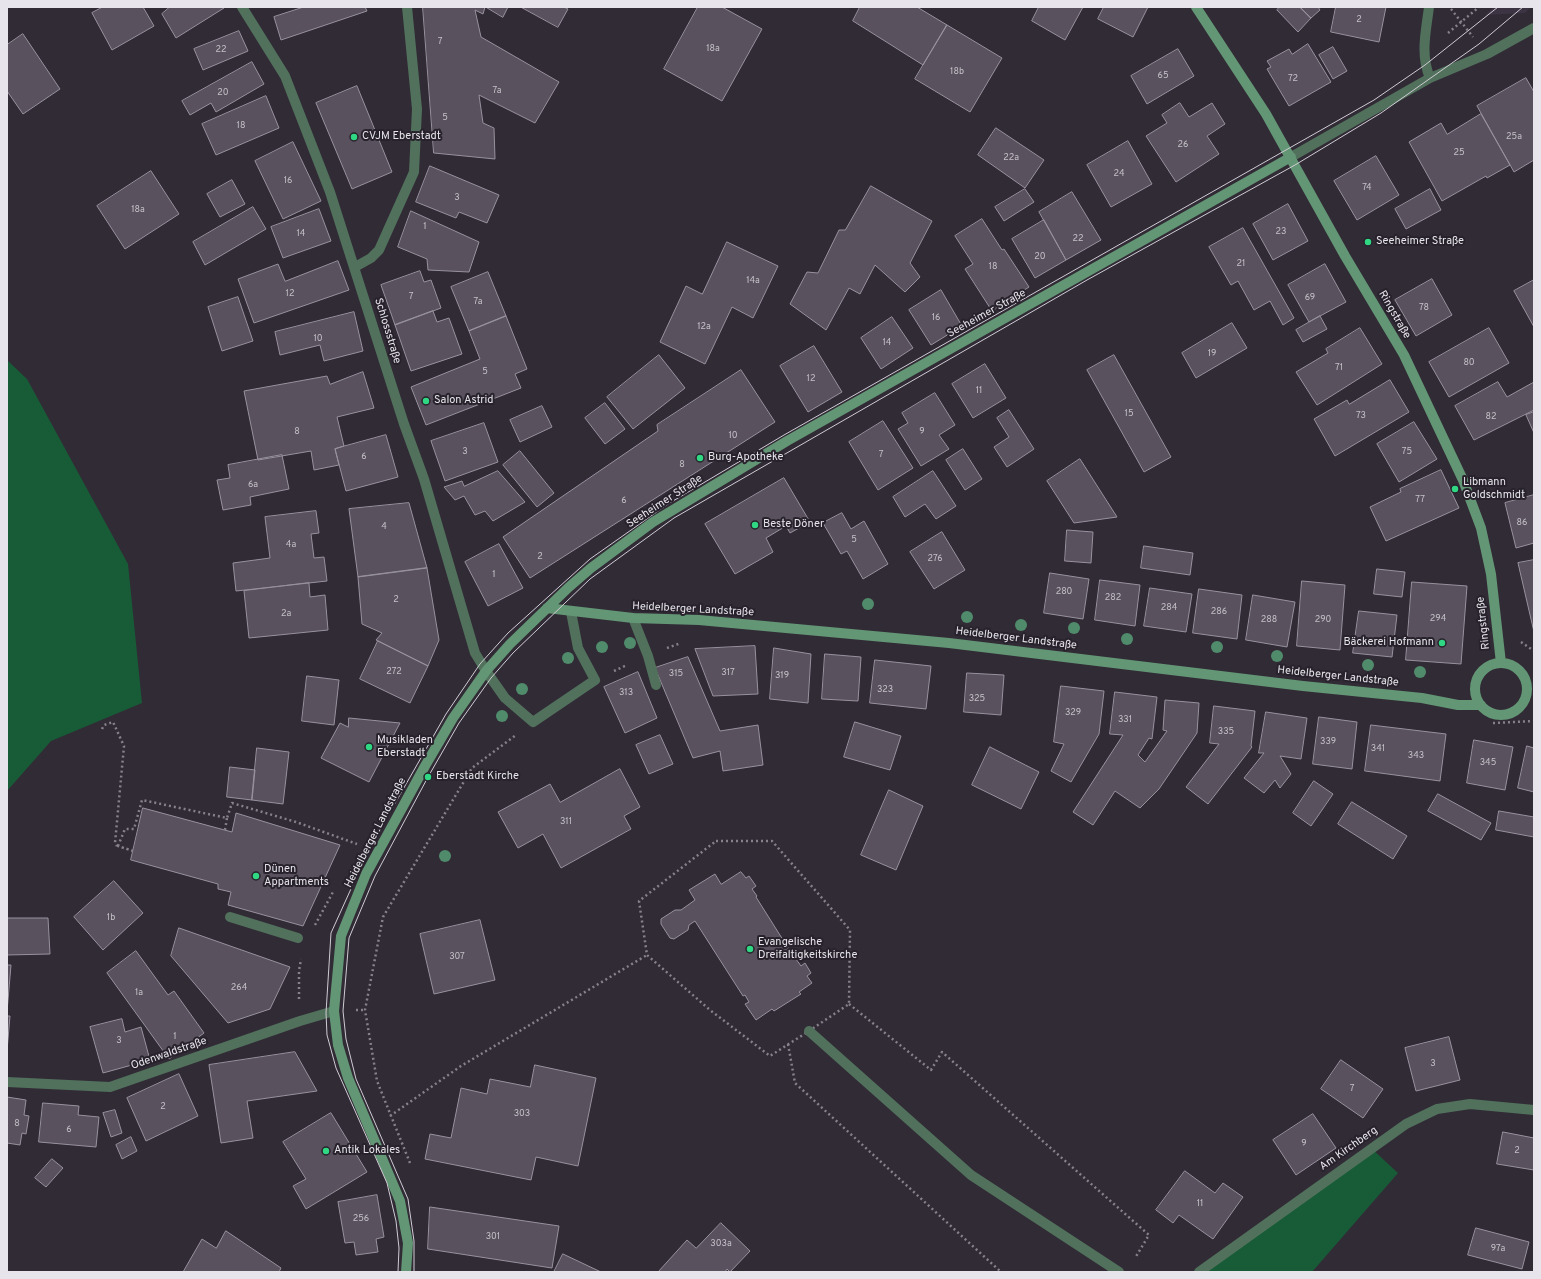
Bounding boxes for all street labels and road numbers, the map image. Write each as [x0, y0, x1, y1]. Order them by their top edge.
street label: Seeheimer Straße [945, 287, 1029, 341]
street label: Ringstraße [1375, 289, 1413, 341]
street label: Schlossstraße [371, 297, 403, 365]
street label: Seeheimer Straße [625, 473, 705, 531]
street label: Ringstraße [1475, 596, 1493, 650]
street label: Heidelberger Landstraße [632, 600, 754, 620]
street label: Heidelberger Landstraße [955, 625, 1077, 653]
street label: Heidelberger Landstraße [1277, 664, 1399, 690]
street label: Heidelberger Landstraße [342, 776, 410, 890]
street label: Odenwaldstraße [129, 1035, 209, 1073]
street label: Am Kirchberg [1317, 1124, 1381, 1174]

